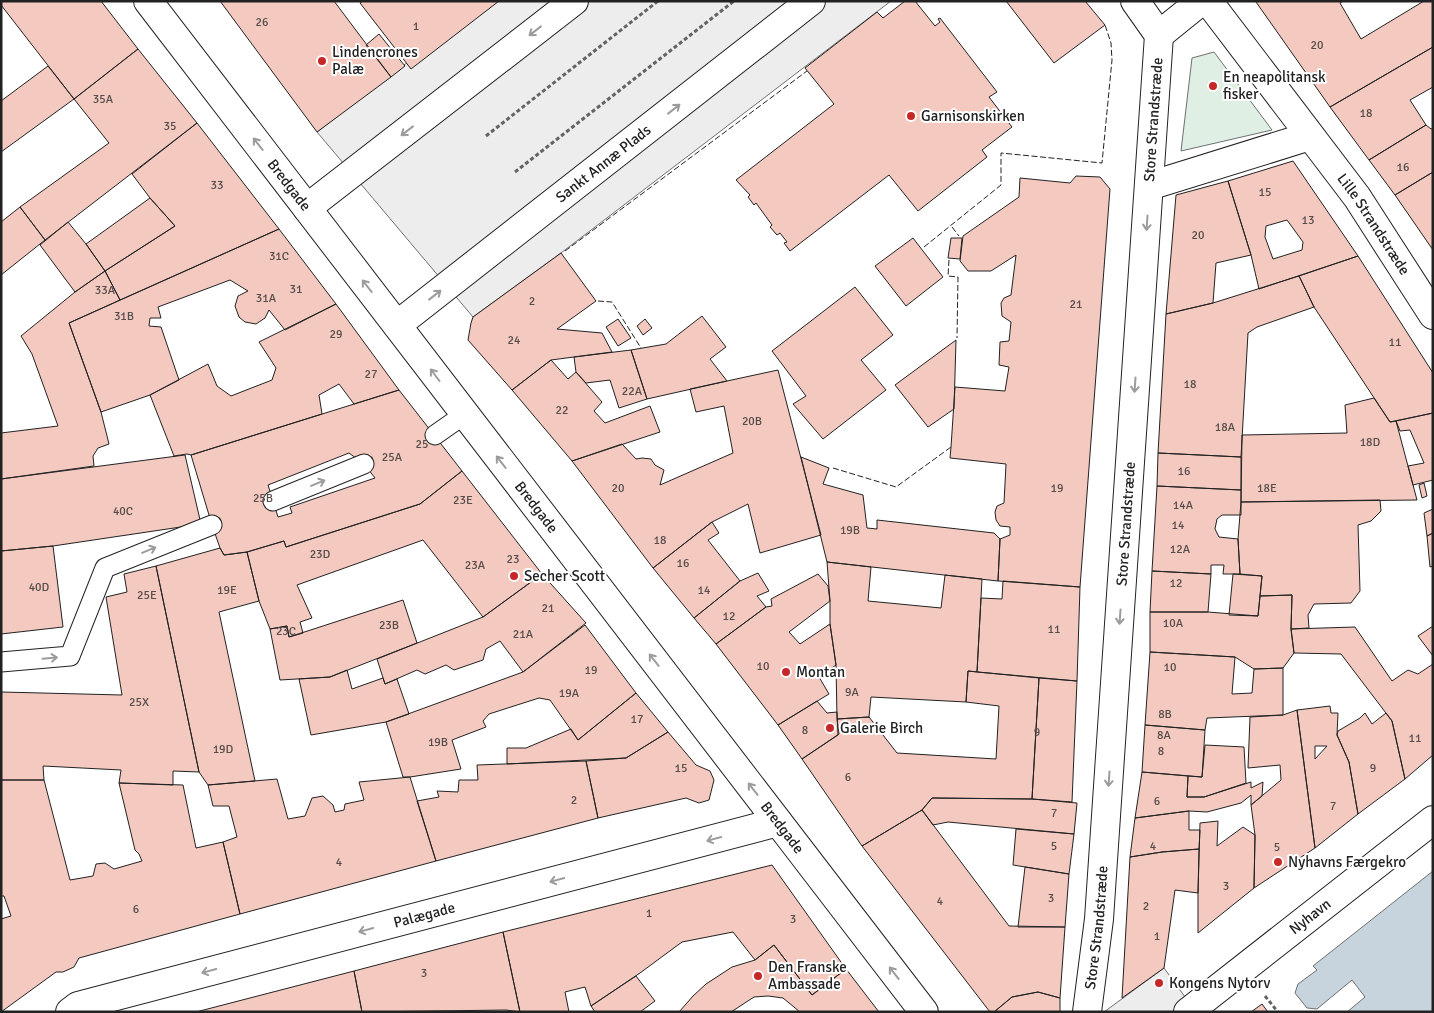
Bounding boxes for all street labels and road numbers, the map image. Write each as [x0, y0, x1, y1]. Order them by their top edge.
street label: Store Strandstræde [1140, 57, 1166, 182]
street label: Sankt Annæ Plads [552, 120, 655, 206]
street label: Bredgade [264, 156, 315, 215]
street label: Lille Strandstræde [1333, 170, 1414, 278]
street label: Store Strandstræde [1113, 461, 1139, 586]
street label: Bredgade [511, 478, 562, 537]
street label: Bredgade [757, 798, 808, 857]
street label: Store Strandstræde [1081, 865, 1112, 991]
street label: Nyhavn [1286, 895, 1334, 938]
street label: Palægade [392, 898, 457, 932]

